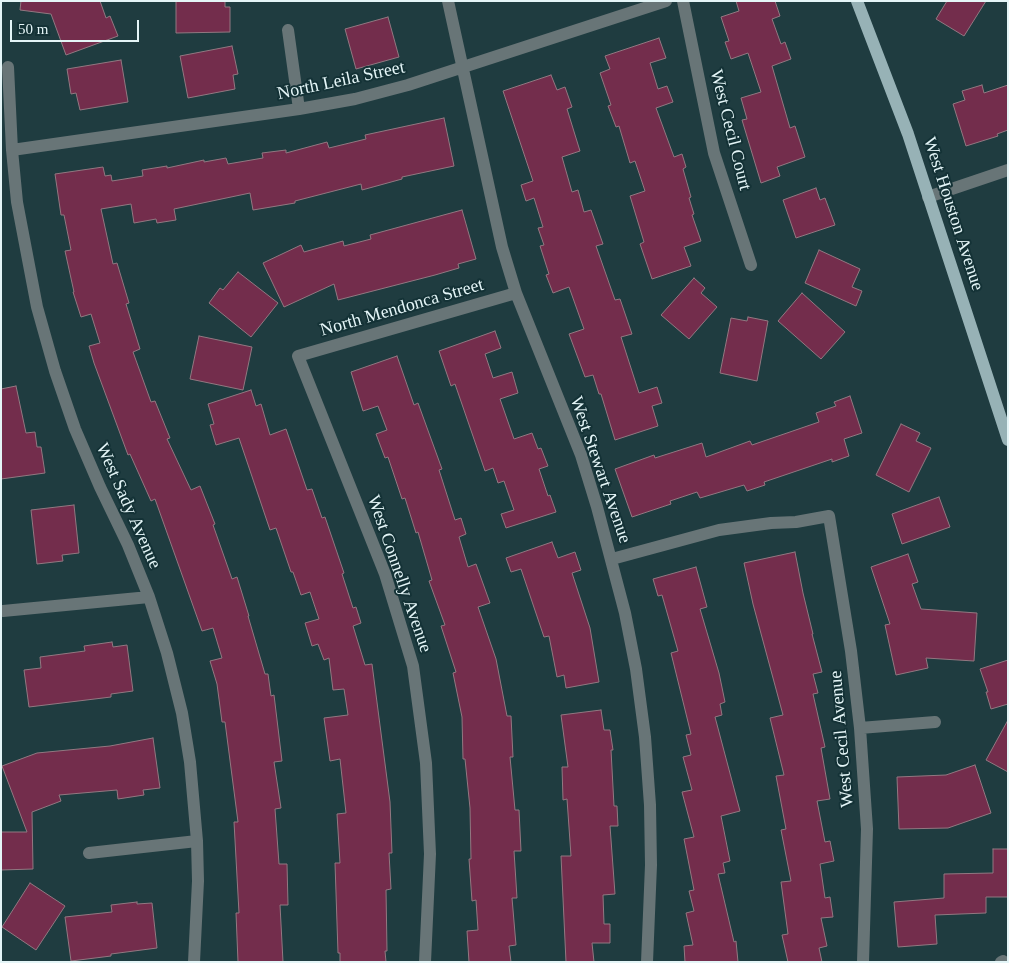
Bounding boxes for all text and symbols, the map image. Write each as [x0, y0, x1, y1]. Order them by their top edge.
scale bar [12, 10, 141, 42]
text: 50 m [18, 21, 48, 37]
street label: North Leila Street [275, 57, 407, 105]
street label: West Cecil Court [705, 67, 755, 193]
street label: West Houston Avenue [918, 134, 988, 294]
street label: North Mendonca Street [318, 274, 486, 342]
street label: West Stewart Avenue [565, 394, 635, 546]
street label: West Sady Avenue [91, 440, 165, 572]
street label: West Connelly Avenue [362, 492, 436, 656]
street label: West Cecil Avenue [825, 670, 859, 808]

